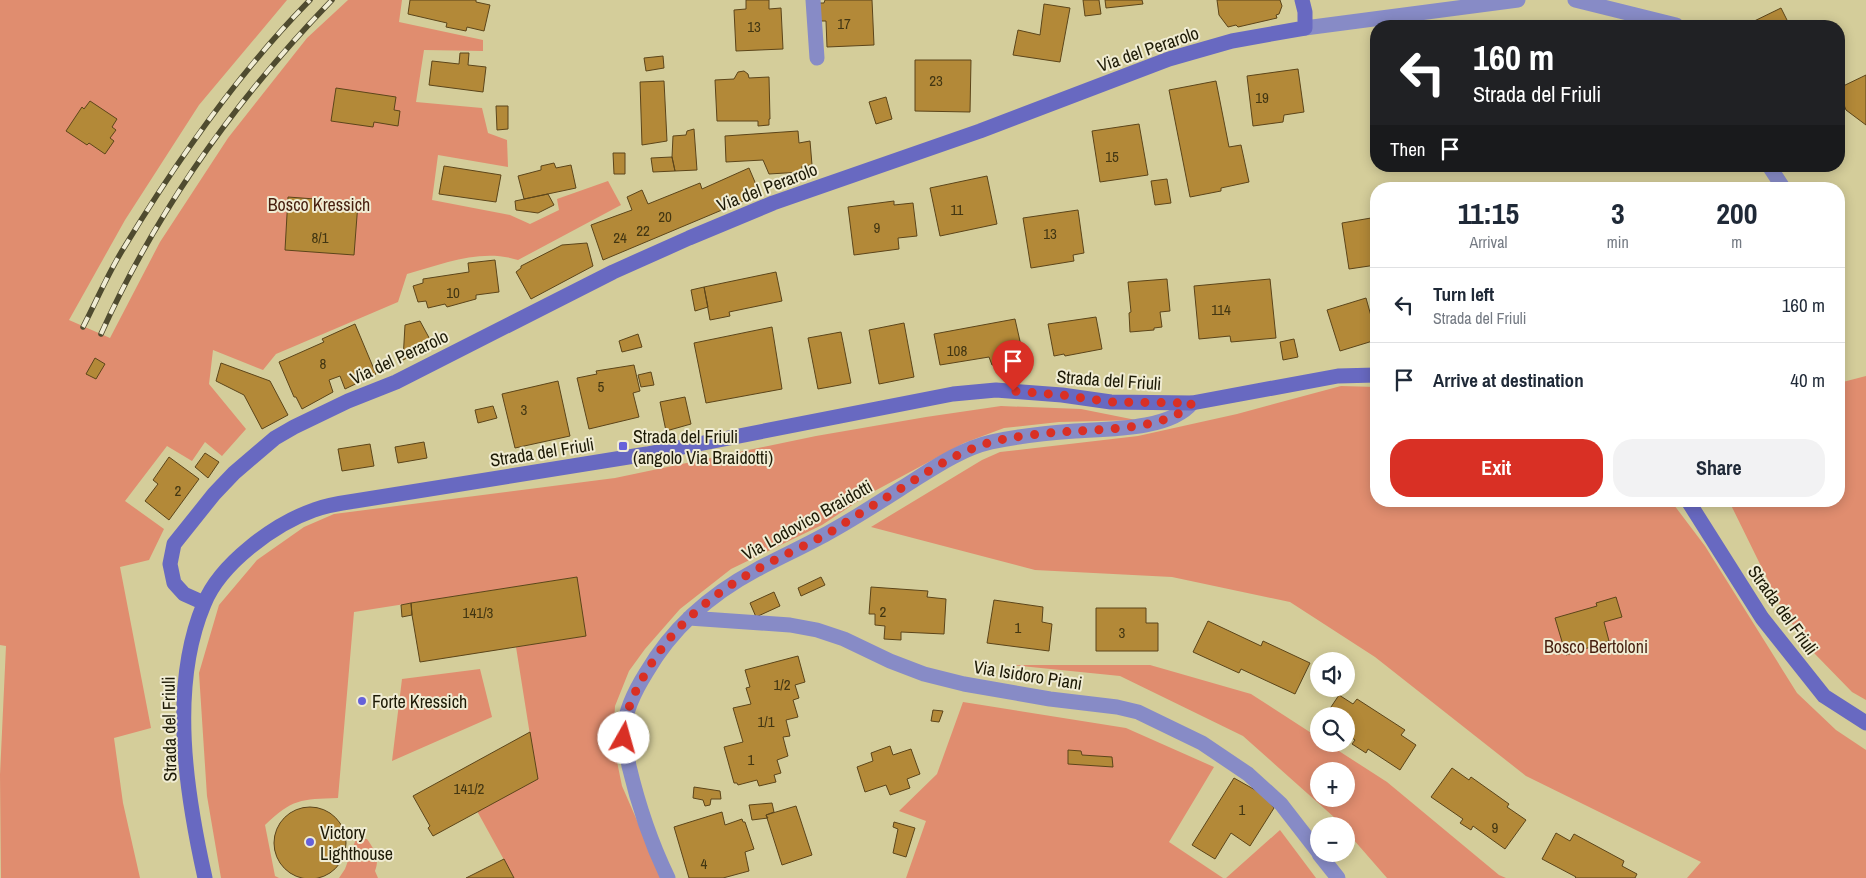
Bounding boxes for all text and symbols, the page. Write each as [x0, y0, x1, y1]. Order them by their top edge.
house number: 17 [837, 13, 851, 34]
house number: 13 [747, 16, 761, 37]
street label: Via del Perarolo [1094, 20, 1202, 78]
text: 160 m [1473, 34, 1554, 81]
icon: left [1390, 40, 1455, 105]
house number: 23 [929, 70, 943, 91]
text: Strada del Friuli [1473, 79, 1601, 109]
house number: 19 [1255, 87, 1269, 108]
icon: arrive [1436, 135, 1464, 163]
text: Then [1390, 136, 1426, 162]
house number: 15 [1105, 146, 1119, 167]
street label: Via del Perarolo [713, 156, 821, 218]
park label: Bosco Kressich [268, 192, 370, 217]
text: 11:15 [1458, 193, 1519, 233]
text: 3 [1611, 193, 1625, 233]
text: 200 [1716, 193, 1757, 233]
house number: 11 [951, 199, 964, 220]
house number: 20 [658, 206, 672, 227]
house number: 9 [874, 217, 881, 238]
house number: 22 [636, 220, 650, 241]
house number: 13 [1043, 223, 1057, 244]
house number: 8/1 [311, 227, 329, 248]
house number: 24 [613, 227, 627, 248]
text: Arrival [1469, 231, 1507, 253]
text: min [1607, 231, 1629, 253]
text: m [1731, 231, 1742, 253]
text: Turn left [1433, 281, 1494, 307]
house number: 10 [446, 282, 460, 303]
icon: left [1390, 291, 1418, 319]
text: 160 m [1782, 292, 1825, 318]
house number: 114 [1211, 299, 1231, 320]
text: Strada del Friuli [1433, 307, 1526, 329]
street label: Via del Perarolo [346, 323, 452, 391]
house number: 108 [947, 340, 967, 361]
pin [992, 340, 1034, 391]
icon: arrive [999, 347, 1027, 375]
house number: 8 [320, 353, 327, 374]
street label: Strada del Friuli [1056, 364, 1162, 396]
icon: arrive [1390, 366, 1418, 394]
text: Arrive at destination [1433, 367, 1584, 393]
text: 40 m [1790, 367, 1825, 393]
house number: 5 [598, 376, 605, 397]
house number: 3 [521, 399, 528, 420]
place label: Strada del Friuli (angolo Via Braidotti) [633, 424, 773, 470]
street label: Strada del Friuli [488, 431, 596, 473]
button: Exit [1390, 439, 1603, 497]
button: Share [1613, 439, 1825, 497]
marker: Strada del Friuli (angolo Via Braidotti) [617, 440, 629, 452]
street label: Via Lodovico Braidotti [737, 474, 877, 566]
house number: 2 [175, 480, 182, 501]
street label: Strada del Friuli [1742, 560, 1824, 660]
house number: 2 [880, 601, 887, 622]
house number: 141/3 [463, 602, 494, 623]
house number: 1 [1015, 617, 1022, 638]
house number: 3 [1119, 622, 1126, 643]
park label: Bosco Bertoloni [1544, 634, 1648, 659]
map controls [1310, 652, 1355, 862]
button: sound [1310, 652, 1355, 697]
street label: Via Isidoro Piani [972, 654, 1084, 696]
house number: 1/2 [773, 674, 791, 695]
street label: Strada del Friuli [156, 676, 182, 782]
place label: Forte Kressich [372, 689, 467, 714]
marker: Forte Kressich [356, 695, 368, 707]
button: search [1310, 707, 1355, 752]
position arrow [597, 711, 649, 763]
house number: 1/1 [757, 711, 775, 732]
house number: 1 [748, 749, 755, 770]
button: + [1310, 762, 1355, 807]
house number: 141/2 [454, 778, 485, 799]
house number: 1 [1239, 799, 1246, 820]
button: − [1310, 817, 1355, 862]
house number: 9 [1492, 817, 1499, 838]
place label: Victory Lighthouse [320, 820, 393, 866]
marker: Victory Lighthouse [304, 836, 316, 848]
house number: 4 [701, 853, 708, 874]

